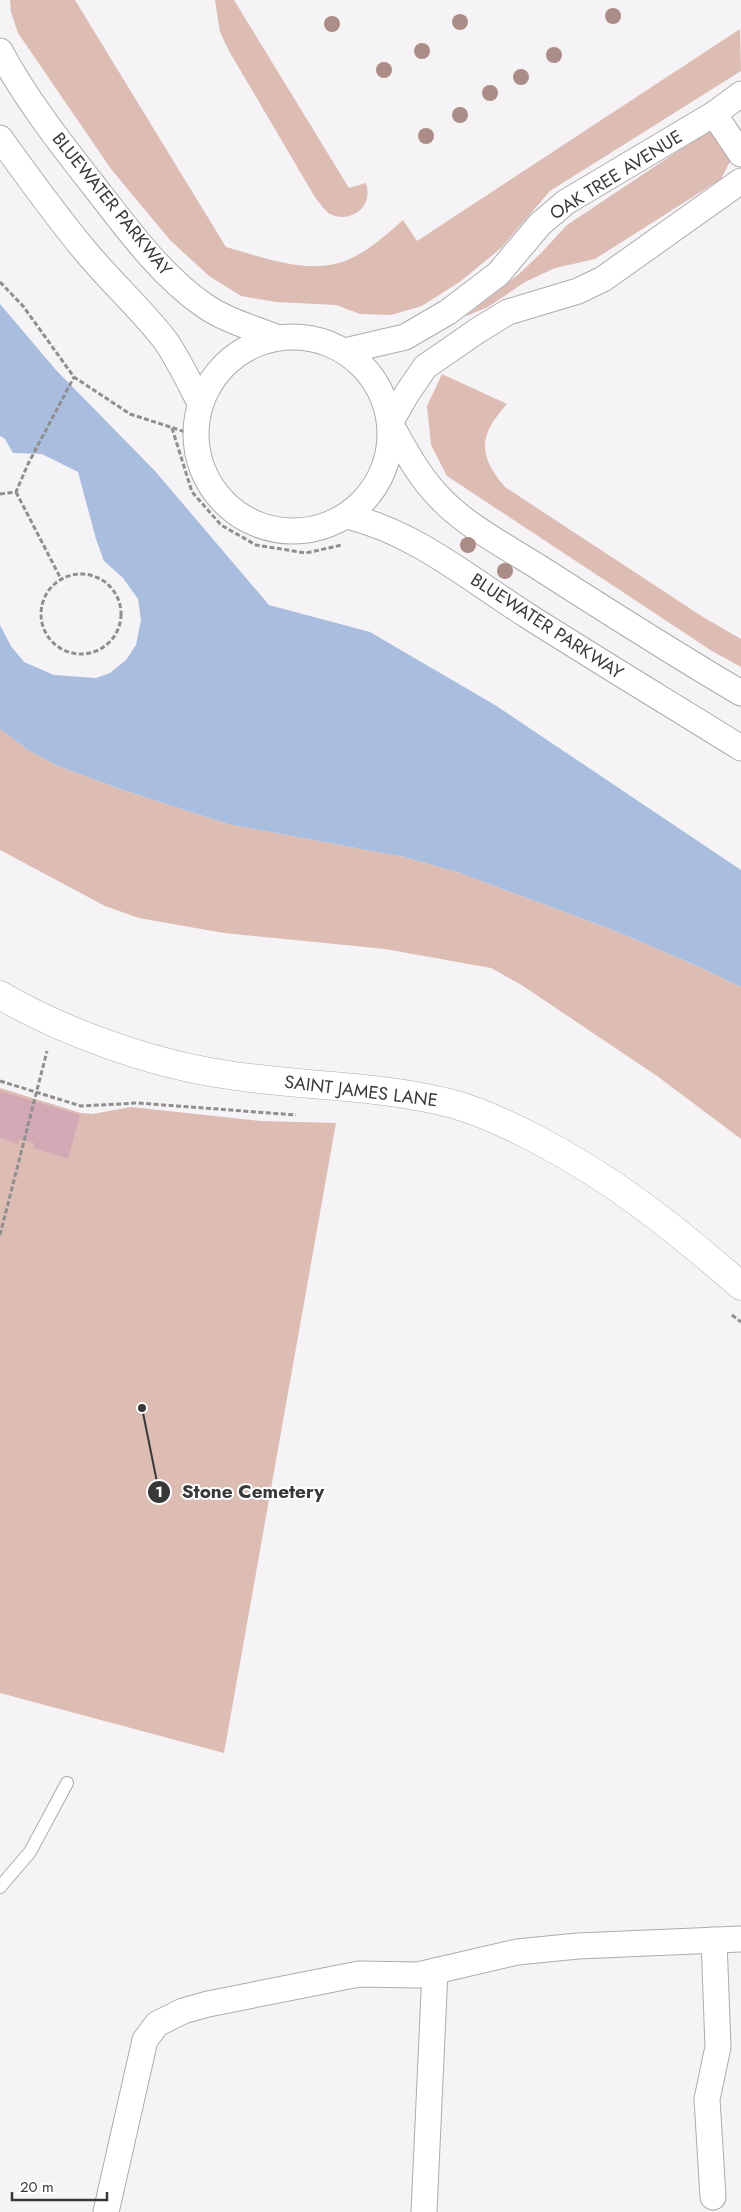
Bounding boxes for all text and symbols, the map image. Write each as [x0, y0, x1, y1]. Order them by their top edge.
street label: OAK TREE AVENUE [545, 124, 687, 226]
street label: BLUEWATER PARKWAY [46, 127, 179, 282]
street label: BLUEWATER PARKWAY [465, 567, 629, 686]
street label: SAINT JAMES LANE [283, 1069, 439, 1113]
callout: Stone Cemetery [146, 1475, 334, 1509]
text: Stone Cemetery [182, 1478, 325, 1505]
text: 1 [155, 1481, 163, 1503]
scale bar [12, 2170, 108, 2202]
text: 20 m [20, 2176, 54, 2198]

